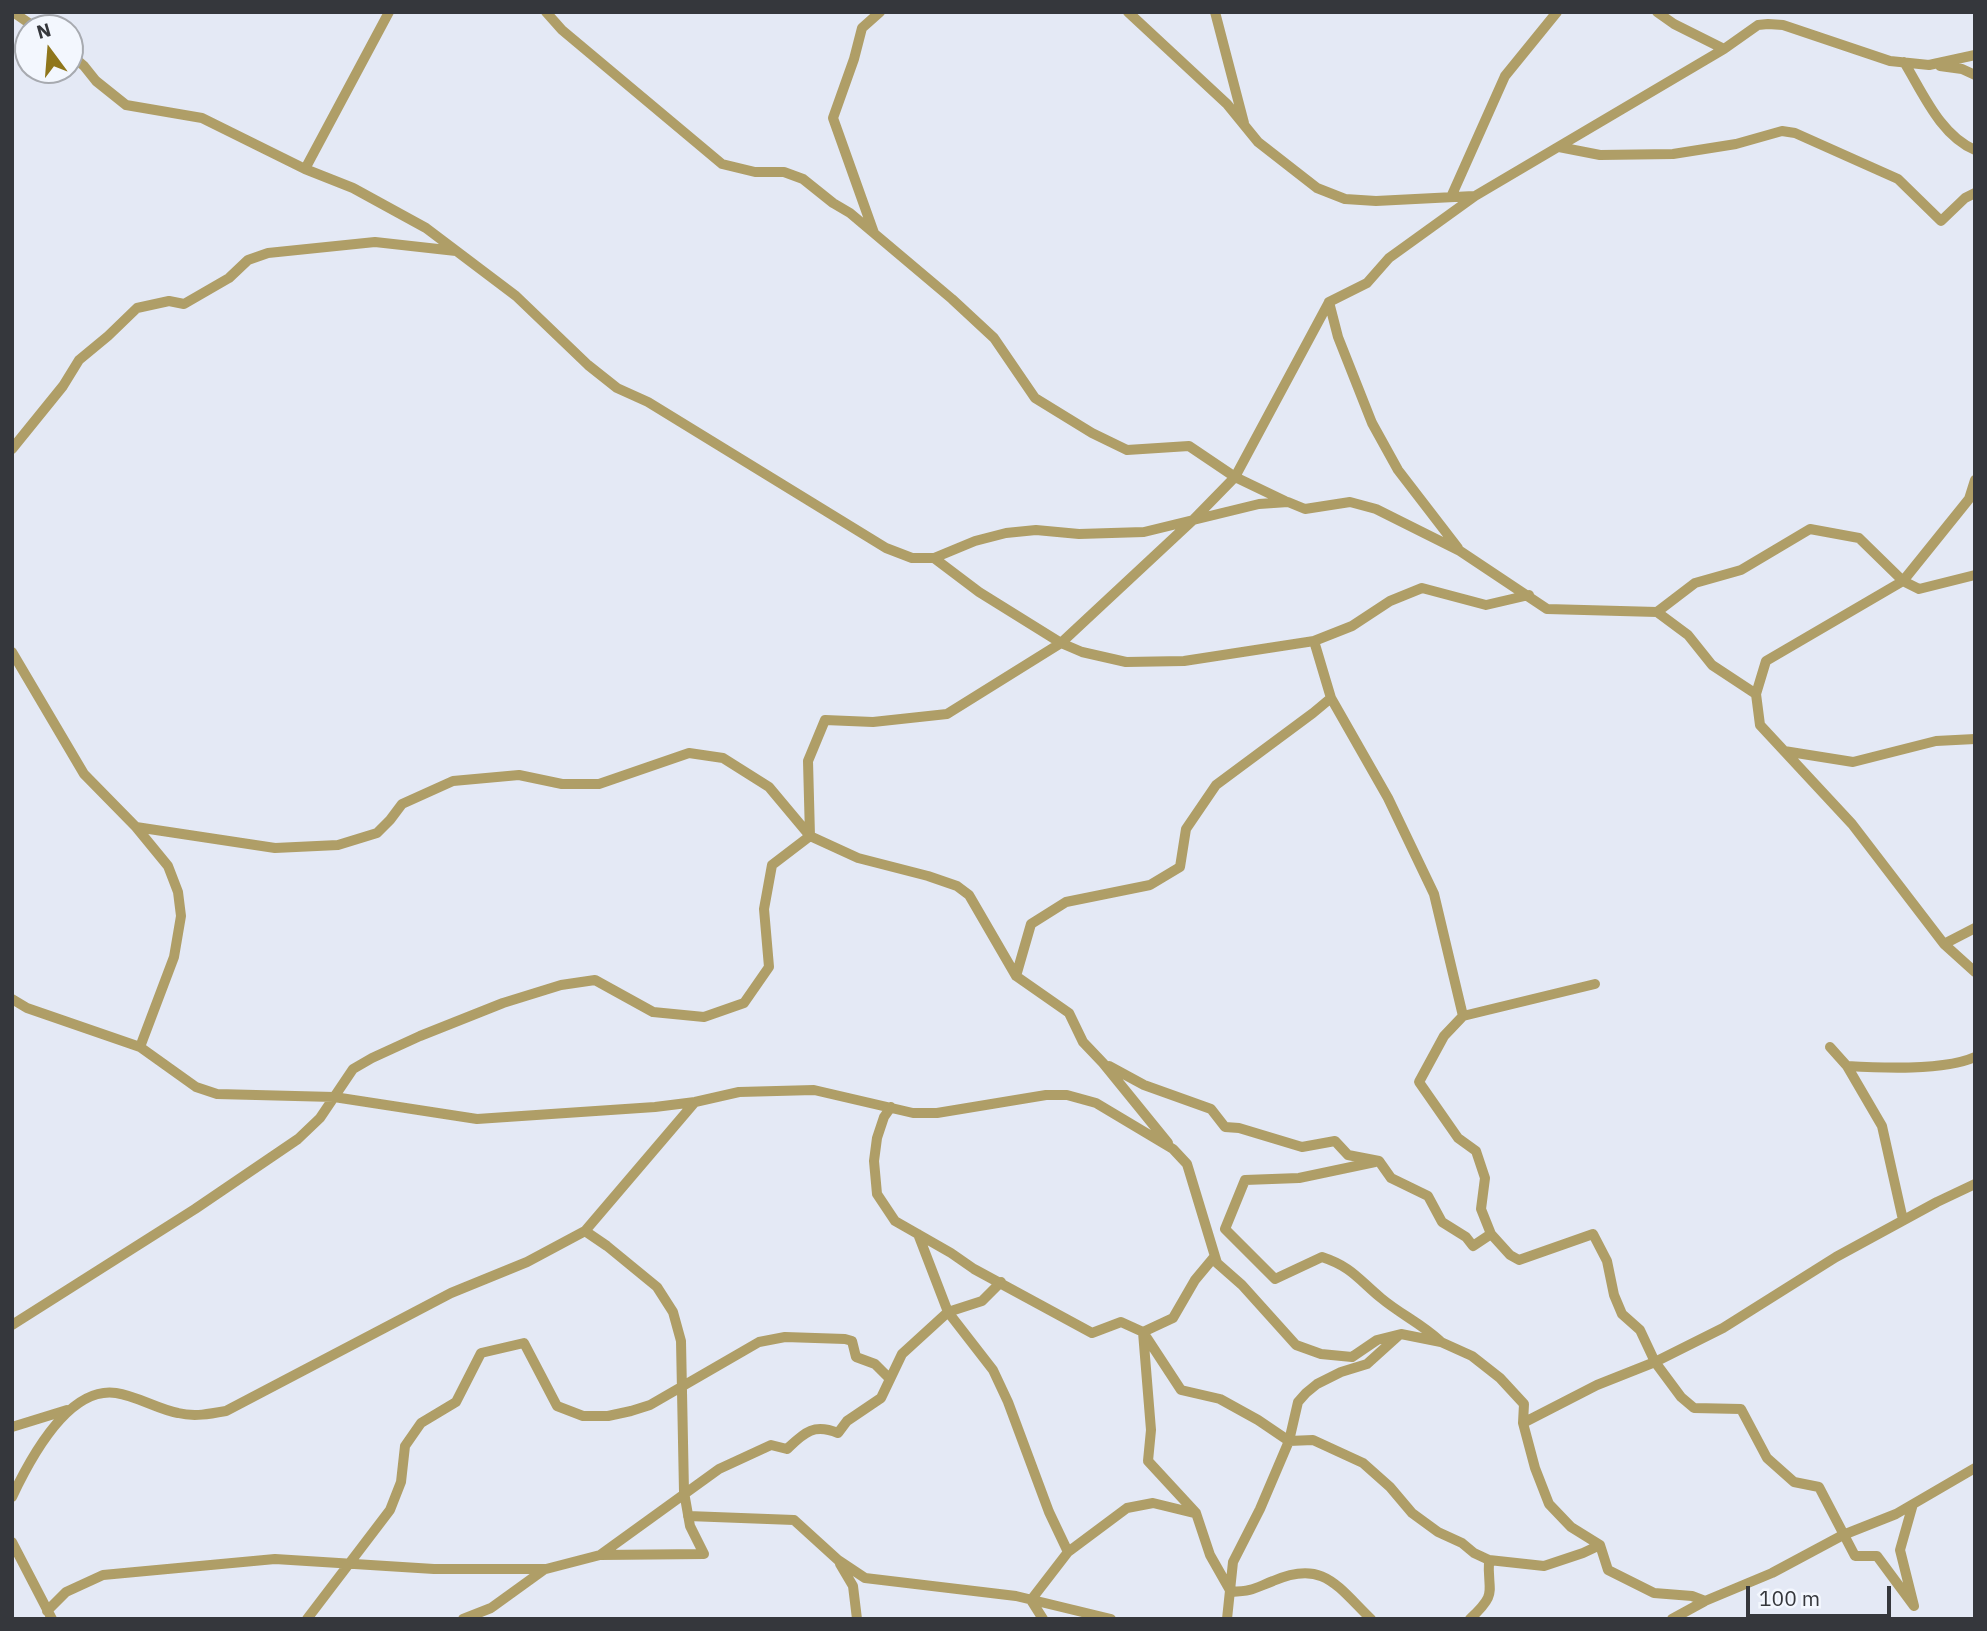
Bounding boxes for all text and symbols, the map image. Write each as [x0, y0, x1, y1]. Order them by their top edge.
north arrow [14, 14, 84, 84]
text: N [34, 17, 54, 44]
scale bar [1749, 1572, 1894, 1616]
text: 100 m [1759, 1584, 1820, 1612]

